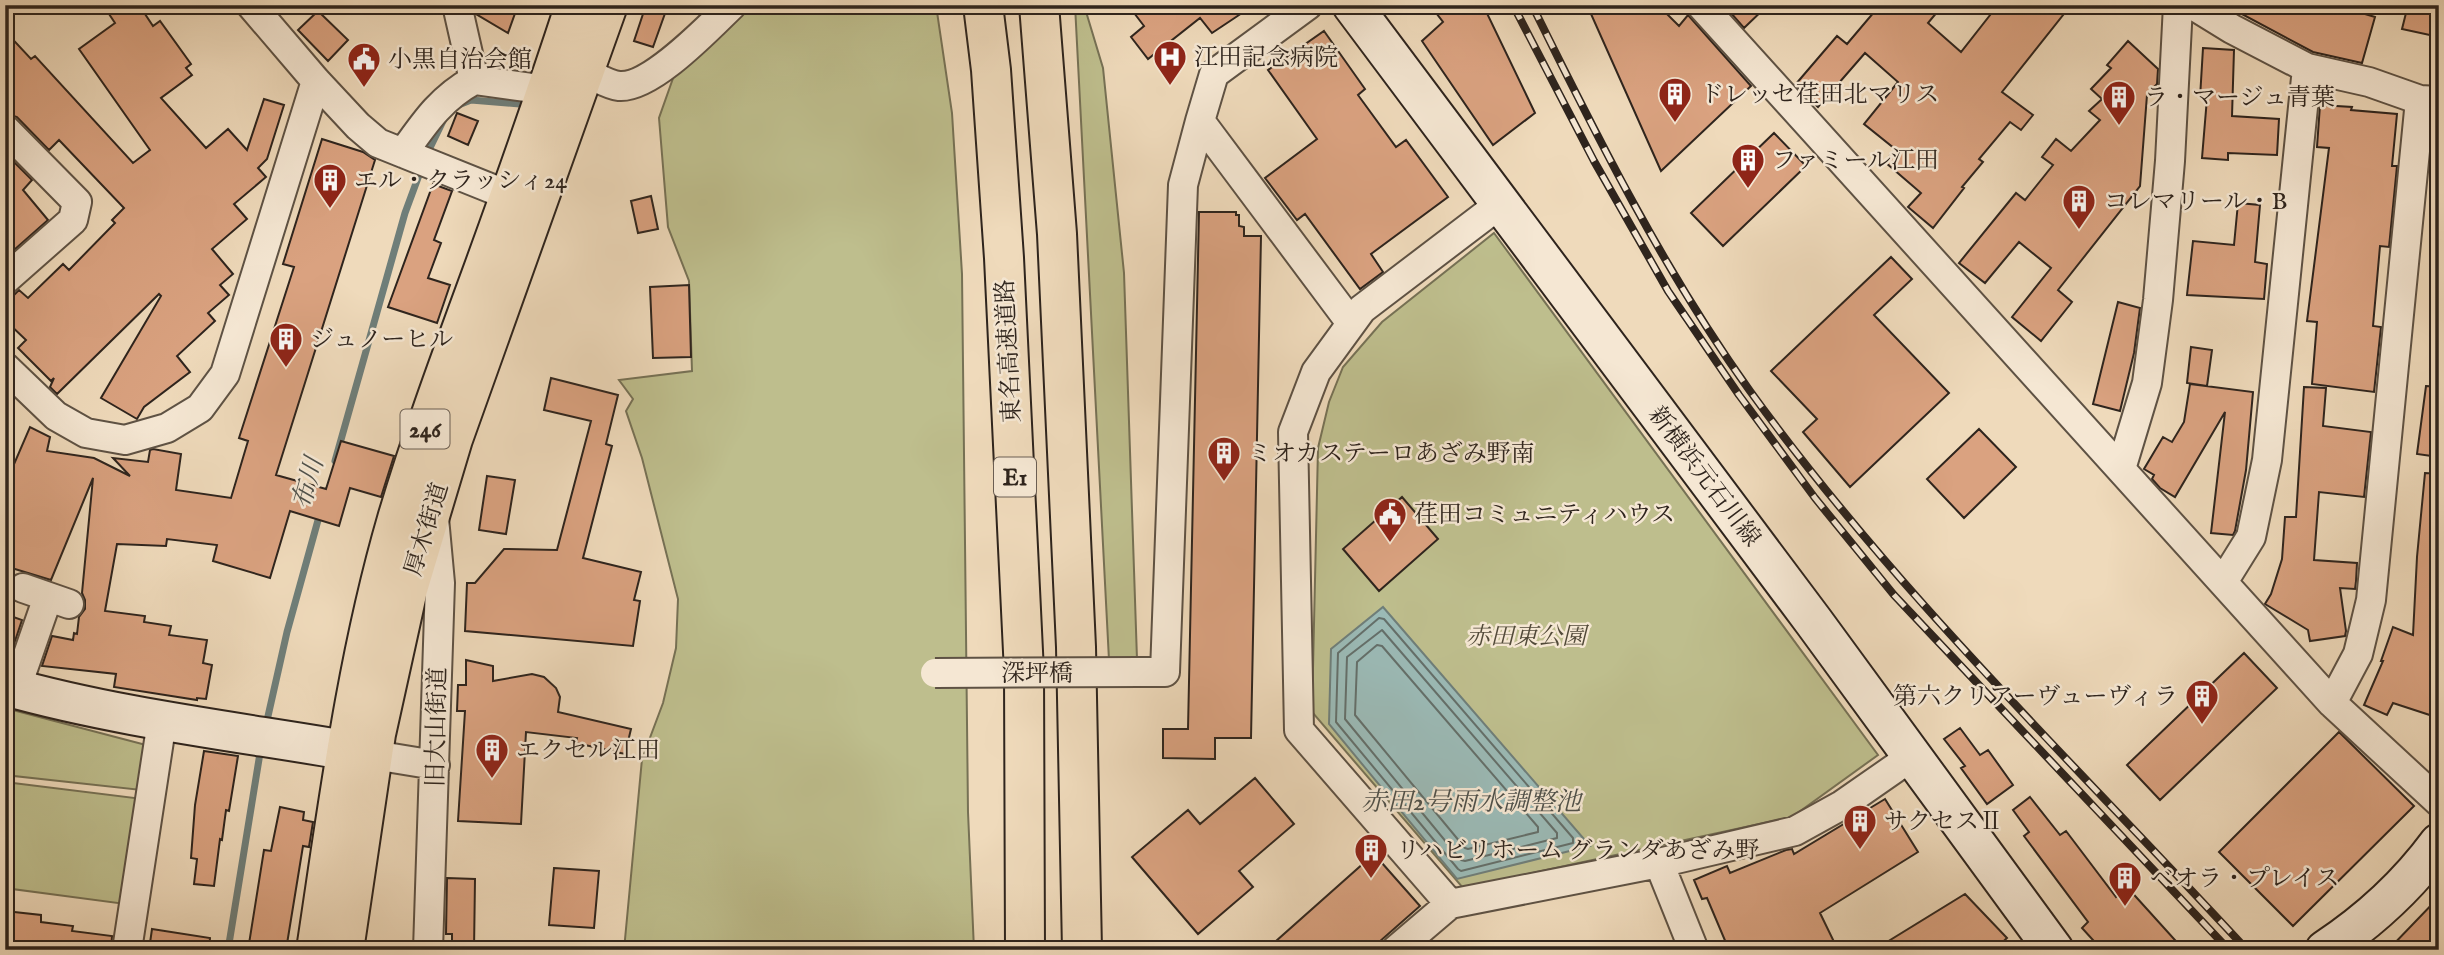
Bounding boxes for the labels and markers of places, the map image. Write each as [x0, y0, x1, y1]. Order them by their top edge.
hospital icon: 江田記念病院 [1151, 38, 1189, 87]
public building icon: 小黒自治会館 [345, 40, 383, 89]
place label: 江田記念病院 [1194, 43, 1338, 74]
place label: 小黒自治会館 [388, 45, 532, 76]
building icon: ドレッセ荏田北マリス [1656, 75, 1694, 124]
building icon: ラ・マージュ青葉 [2100, 78, 2138, 127]
place label: ドレッセ荏田北マリス [1700, 80, 1939, 111]
place label: ラ・マージュ青葉 [2144, 83, 2335, 114]
building icon: ファミール江田 [1729, 141, 1767, 190]
place label: ファミール江田 [1772, 146, 1939, 177]
building icon: エル・クラッシィ24 [311, 161, 349, 210]
place label: エル・クラッシィ24 [354, 166, 567, 197]
building icon: コレマリール・B [2060, 182, 2098, 231]
place label: コレマリール・B [2104, 187, 2287, 218]
building icon: ジュノーヒル [267, 320, 305, 369]
place label: ジュノーヒル [310, 325, 453, 356]
building icon: ミオカステーロあざみ野南 [1205, 434, 1243, 483]
place label: ミオカステーロあざみ野南 [1248, 439, 1535, 470]
public building icon: 荏田コミュニティハウス [1371, 495, 1409, 544]
place label: 荏田コミュニティハウス [1414, 500, 1675, 531]
building icon: 第六クリアーヴューヴィラ [2183, 677, 2221, 726]
place label: 第六クリアーヴューヴィラ [1893, 682, 2178, 713]
building icon: エクセル江田 [473, 731, 511, 780]
place label: エクセル江田 [516, 736, 660, 767]
building icon: サクセスⅡ [1841, 802, 1879, 851]
place label: サクセスⅡ [1884, 807, 2003, 838]
building icon: リハビリホーム グランダあざみ野 [1352, 831, 1390, 880]
place label: リハビリホーム グランダあざみ野 [1396, 836, 1760, 867]
building icon: ベオラ・プレイス [2106, 859, 2144, 908]
place label: ベオラ・プレイス [2150, 864, 2340, 895]

